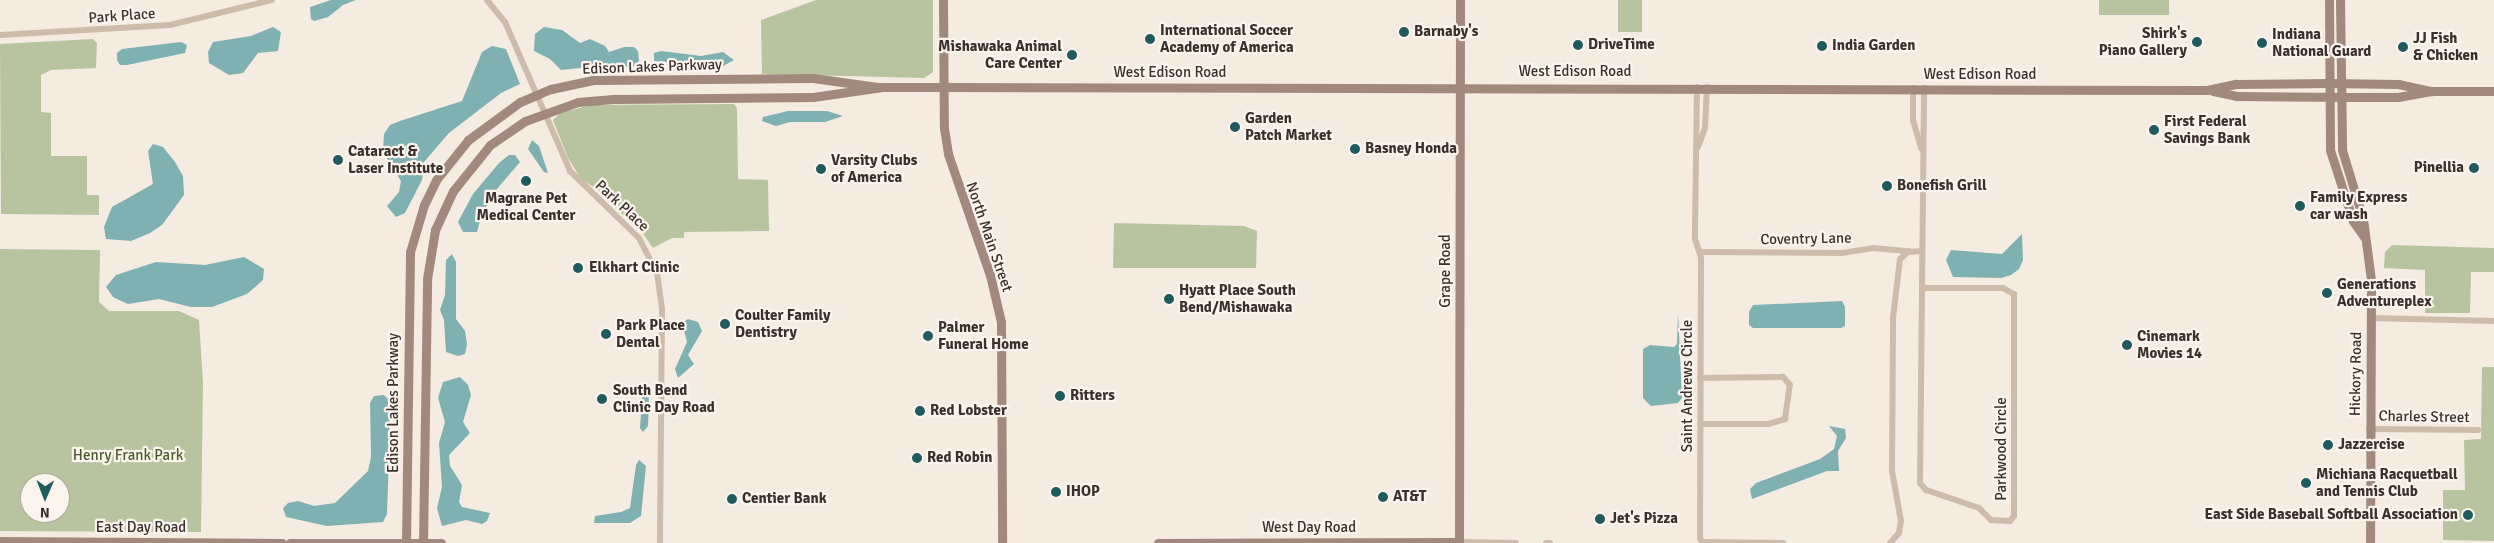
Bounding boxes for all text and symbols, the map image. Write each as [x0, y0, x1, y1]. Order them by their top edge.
street label: Park Place [88, 5, 156, 27]
place label: International Soccer Academy of America [1160, 21, 1294, 56]
place label: Barnaby's [1414, 23, 1478, 41]
place label: Shirk's Piano Gallery [2099, 24, 2187, 59]
place label: Indiana National Guard [2272, 25, 2371, 60]
marker: Barnaby's [1398, 26, 1410, 38]
place label: JJ Fish & Chicken [2413, 29, 2478, 64]
marker: International Soccer Academy of America [1144, 33, 1156, 45]
place label: DriveTime [1588, 36, 1655, 54]
marker: Shirk's Piano Gallery [2191, 36, 2203, 48]
place label: Mishawaka Animal Care Center [938, 37, 1062, 72]
place label: India Garden [1832, 37, 1915, 55]
marker: Indiana National Guard [2256, 37, 2268, 49]
marker: DriveTime [1572, 39, 1584, 51]
marker: India Garden [1816, 40, 1828, 52]
marker: JJ Fish & Chicken [2397, 41, 2409, 53]
marker: Mishawaka Animal Care Center [1066, 49, 1078, 61]
street label: Edison Lakes Parkway [582, 56, 722, 78]
street label: West Edison Road [1518, 63, 1632, 81]
street label: West Edison Road [1113, 64, 1227, 82]
street label: West Edison Road [1923, 66, 2037, 84]
place label: Garden Patch Market [1245, 109, 1332, 144]
place label: First Federal Savings Bank [2164, 112, 2250, 147]
marker: Garden Patch Market [1229, 121, 1241, 133]
marker: First Federal Savings Bank [2148, 124, 2160, 136]
place label: Basney Honda [1365, 140, 1457, 158]
place label: Cataract & Laser Institute [348, 142, 443, 177]
marker: Basney Honda [1349, 143, 1361, 155]
place label: Varsity Clubs of America [831, 151, 917, 186]
marker: Cataract & Laser Institute [332, 154, 344, 166]
place label: Pinellia [2414, 159, 2464, 177]
marker: Pinellia [2468, 162, 2480, 174]
marker: Varsity Clubs of America [815, 163, 827, 175]
marker: Magrane Pet Medical Center [520, 175, 532, 187]
street label: Park Place [591, 177, 653, 235]
place label: Bonefish Grill [1897, 177, 1987, 195]
street label: North Main Street [962, 180, 1016, 294]
marker: Bonefish Grill [1881, 180, 1893, 192]
place label: Family Express car wash [2310, 188, 2407, 223]
place label: Magrane Pet Medical Center [477, 189, 575, 224]
marker: Family Express car wash [2294, 200, 2306, 212]
street label: Coventry Lane [1760, 229, 1852, 249]
street label: Grape Road [1437, 234, 1455, 308]
place label: Elkhart Clinic [589, 259, 679, 277]
marker: Elkhart Clinic [571, 261, 585, 275]
place label: Generations Adventureplex [2337, 275, 2432, 310]
place label: Hyatt Place South Bend/Mishawaka [1179, 281, 1296, 316]
marker: Generations Adventureplex [2321, 287, 2333, 299]
marker: Hyatt Place South Bend/Mishawaka [1163, 293, 1175, 305]
place label: Coulter Family Dentistry [735, 306, 831, 341]
place label: Park Place Dental [616, 316, 685, 351]
marker: Coulter Family Dentistry [719, 318, 731, 330]
place label: Palmer Funeral Home [938, 318, 1029, 353]
street label: Saint Andrews Circle [1679, 320, 1697, 452]
place label: Cinemark Movies 14 [2137, 327, 2202, 362]
marker: Park Place Dental [600, 328, 612, 340]
marker: Palmer Funeral Home [922, 330, 934, 342]
street label: Hickory Road [2346, 332, 2366, 416]
street label: Edison Lakes Parkway [385, 333, 403, 473]
marker: Cinemark Movies 14 [2121, 339, 2133, 351]
place label: South Bend Clinic Day Road [613, 381, 715, 416]
place label: Ritters [1070, 387, 1115, 405]
marker: Ritters [1054, 390, 1066, 402]
marker: South Bend Clinic Day Road [595, 392, 609, 406]
street label: Parkwood Circle [1993, 397, 2011, 501]
place label: Red Lobster [930, 402, 1007, 420]
marker: Red Lobster [914, 405, 926, 417]
street label: Charles Street [2378, 407, 2470, 427]
place label: Jazzercise [2338, 436, 2405, 454]
marker: Jazzercise [2322, 439, 2334, 451]
park label: Henry Frank Park [73, 447, 183, 465]
place label: Red Robin [927, 449, 992, 467]
marker: Red Robin [911, 452, 923, 464]
place label: Michiana Racquetball and Tennis Club [2316, 465, 2458, 500]
north arrow [20, 473, 70, 523]
marker: Michiana Racquetball and Tennis Club [2300, 477, 2312, 489]
place label: IHOP [1066, 483, 1100, 501]
marker: IHOP [1050, 486, 1062, 498]
place label: AT&T [1393, 488, 1426, 506]
place label: Centier Bank [742, 490, 826, 508]
marker: AT&T [1377, 491, 1389, 503]
marker: Centier Bank [726, 493, 738, 505]
text: N [40, 504, 50, 521]
place label: East Side Baseball Softball Association [2204, 506, 2458, 524]
marker: East Side Baseball Softball Association [2462, 509, 2474, 521]
place label: Jet's Pizza [1610, 510, 1678, 528]
marker: Jet's Pizza [1594, 513, 1606, 525]
street label: East Day Road [96, 519, 186, 537]
street label: West Day Road [1262, 519, 1356, 537]

